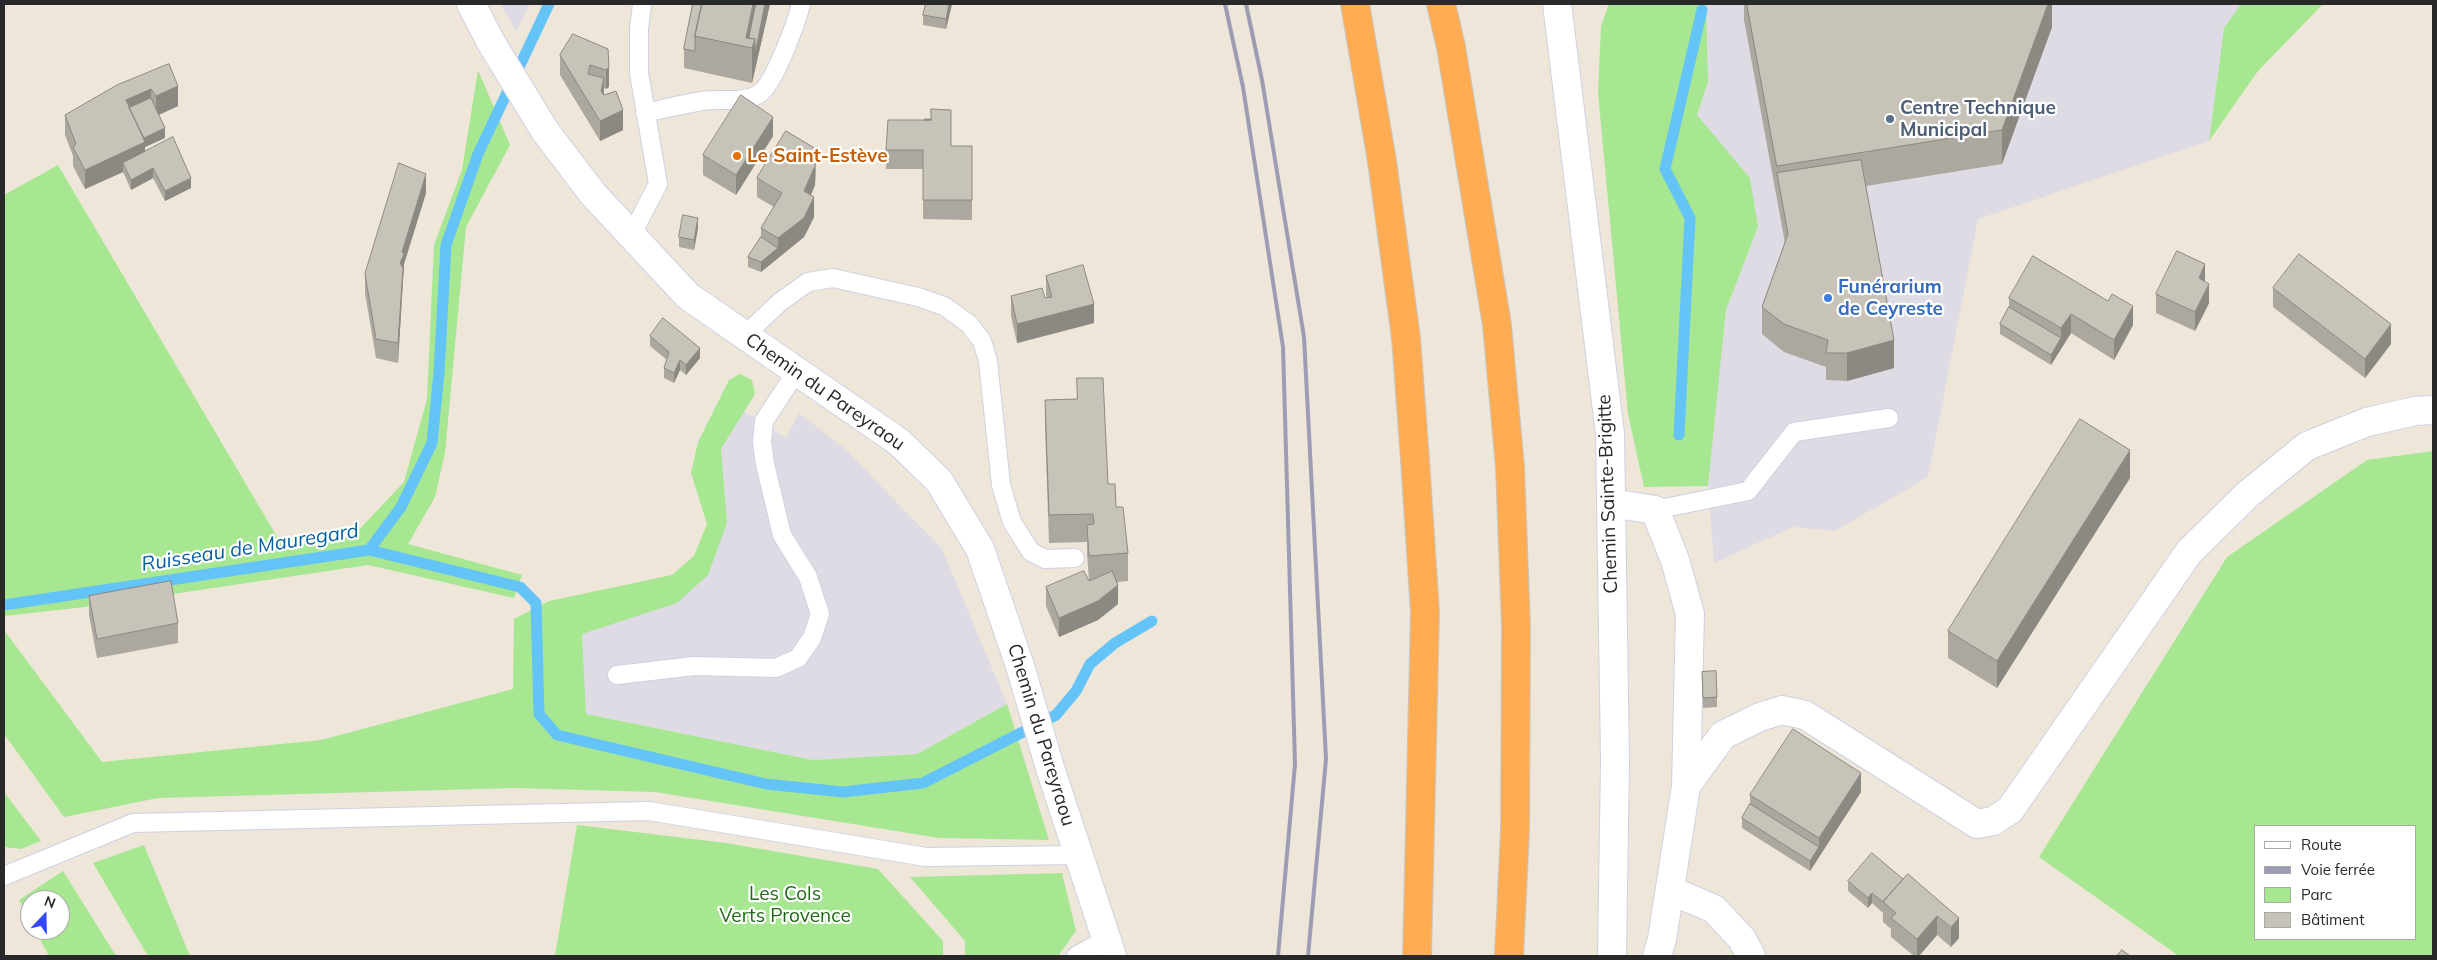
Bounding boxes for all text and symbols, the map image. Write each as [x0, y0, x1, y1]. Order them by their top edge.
place label: Centre Technique Municipal [1900, 97, 2056, 141]
marker: Centre Technique Municipal [1884, 113, 1896, 125]
place label: Le Saint-Estève [747, 145, 888, 167]
marker: Le Saint-Estève [731, 150, 743, 162]
place label: Funérarium de Ceyreste [1838, 276, 1943, 320]
marker: Funérarium de Ceyreste [1822, 292, 1834, 304]
street label: Chemin du Pareyraou [741, 328, 909, 456]
street label: Chemin Sainte-Brigitte [1593, 394, 1623, 594]
water label: Ruisseau de Mauregard [140, 519, 360, 577]
street label: Chemin du Pareyraou [1002, 641, 1080, 829]
legend [2254, 825, 2417, 940]
text: Route [2301, 835, 2342, 854]
text: Voie ferrée [2301, 860, 2375, 879]
park label: Les Cols Verts Provence [719, 883, 851, 927]
text: Parc [2301, 885, 2332, 904]
north arrow [20, 890, 70, 940]
text: N [42, 892, 58, 912]
text: Bâtiment [2301, 910, 2364, 929]

